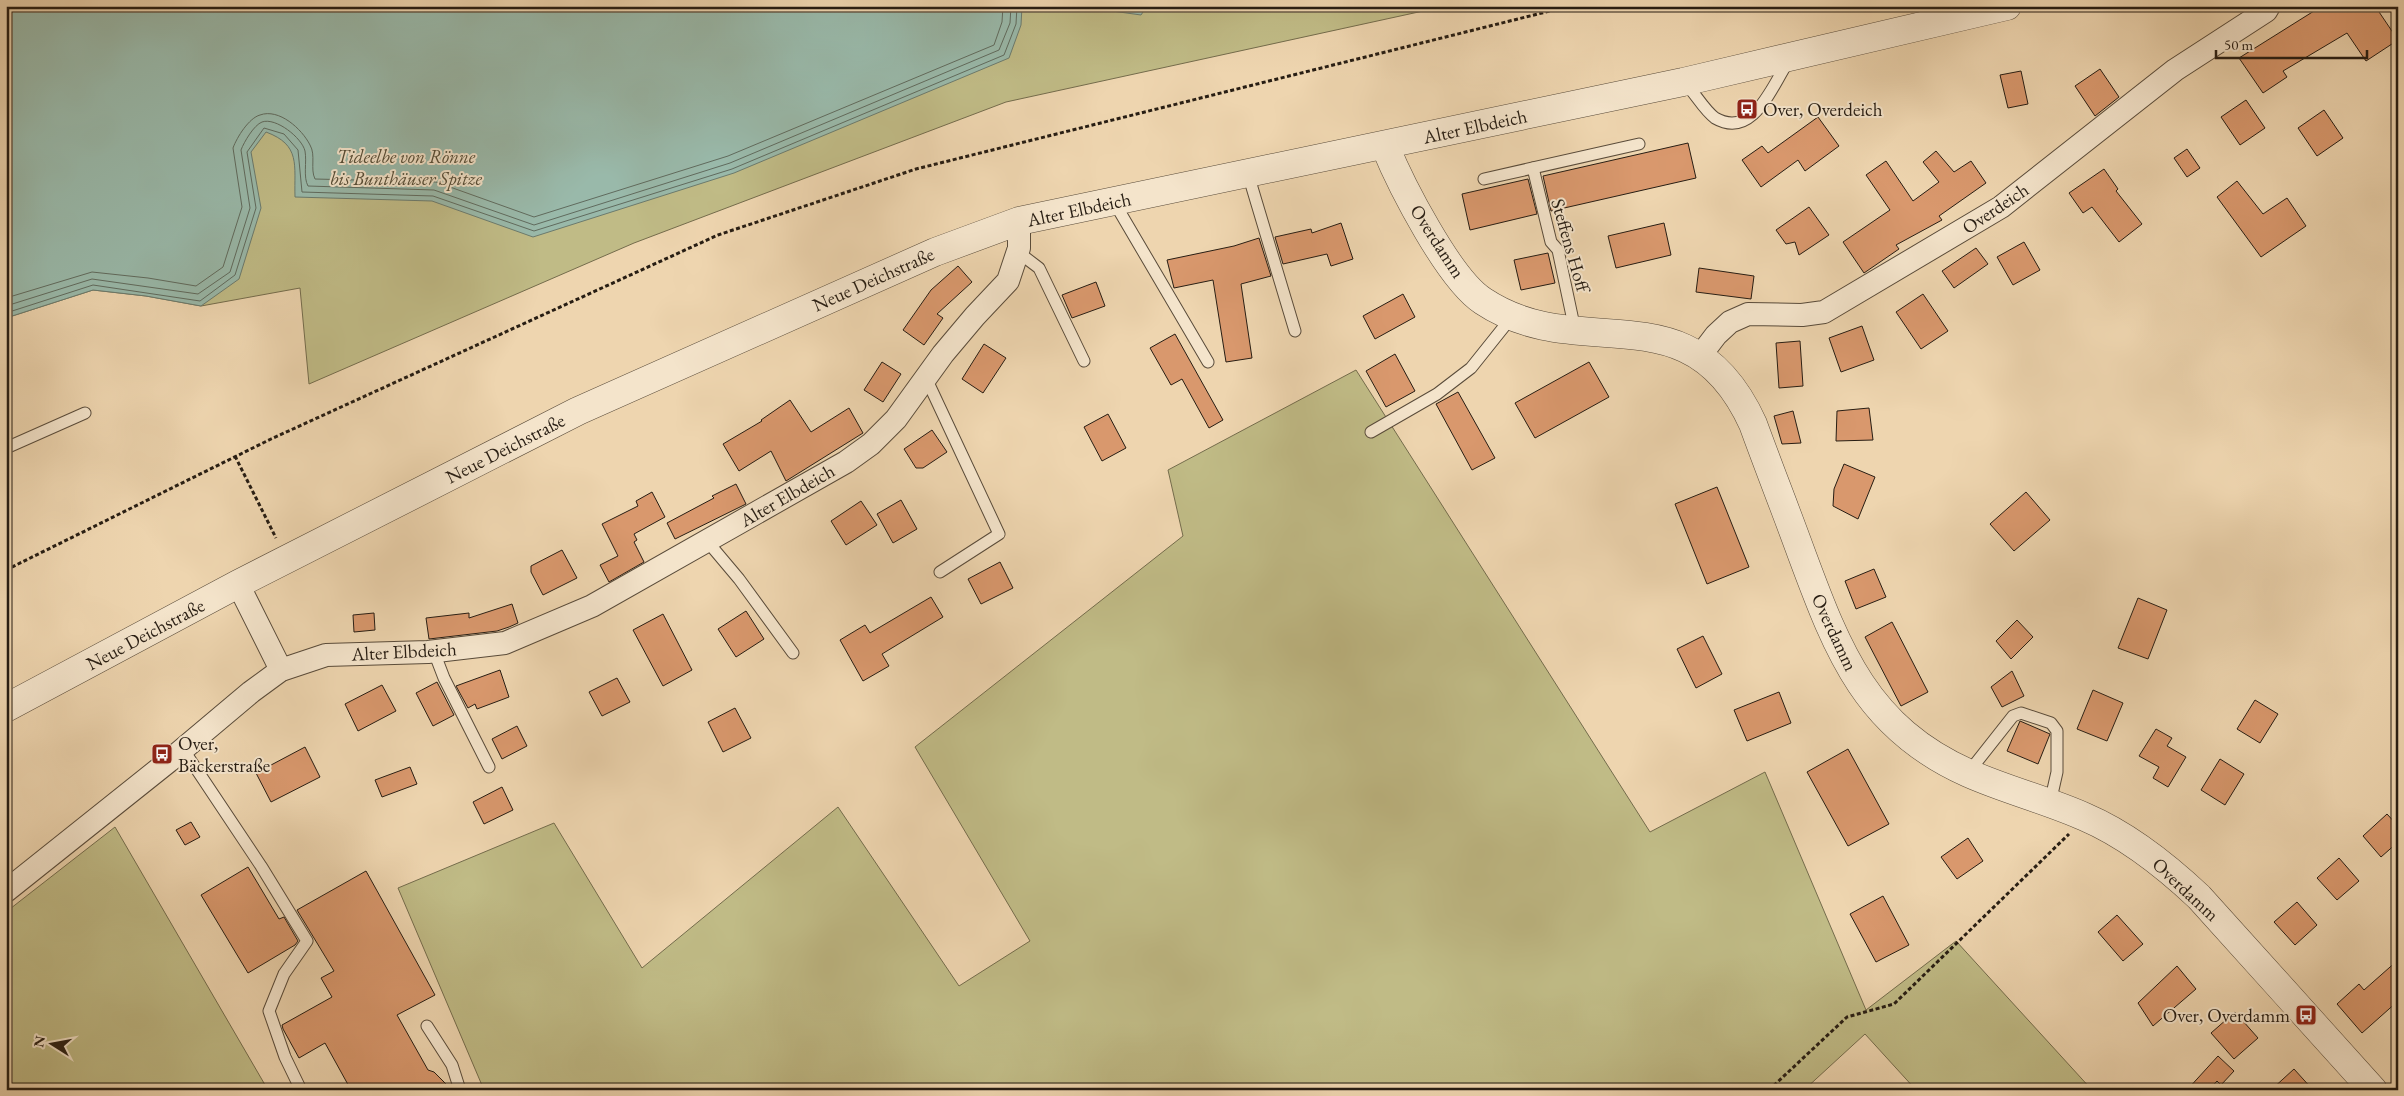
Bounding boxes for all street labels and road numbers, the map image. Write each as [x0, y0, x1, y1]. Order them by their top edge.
street label: Alter Elbdeich [1420, 103, 1529, 150]
street label: Overdeich [1957, 177, 2034, 240]
street label: Alter Elbdeich [1024, 186, 1133, 233]
street label: Steffens Hoff [1545, 196, 1596, 297]
street label: Overdamm [1405, 200, 1471, 283]
street label: Neue Deichstraße [808, 241, 938, 317]
street label: Neue Deichstraße [441, 408, 569, 489]
street label: Alter Elbdeich [734, 458, 839, 533]
street label: Overdamm [1806, 589, 1863, 675]
street label: Neue Deichstraße [82, 593, 209, 676]
street label: Alter Elbdeich [350, 636, 458, 667]
street label: Overdamm [2147, 852, 2225, 927]

